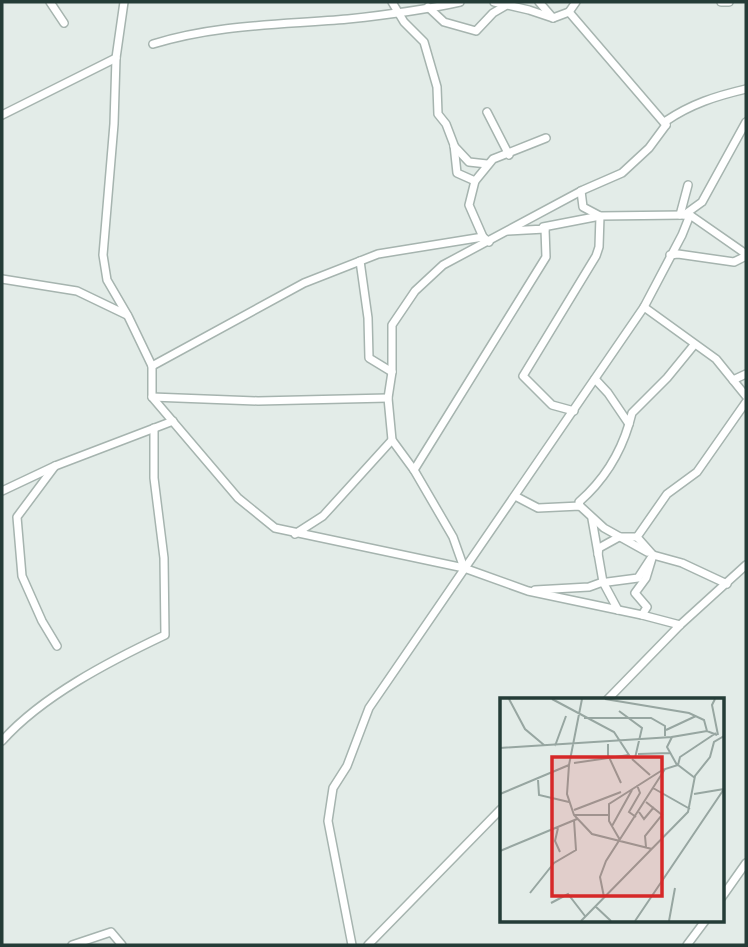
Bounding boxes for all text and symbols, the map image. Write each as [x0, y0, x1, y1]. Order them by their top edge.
inset map [500, 698, 724, 922]

